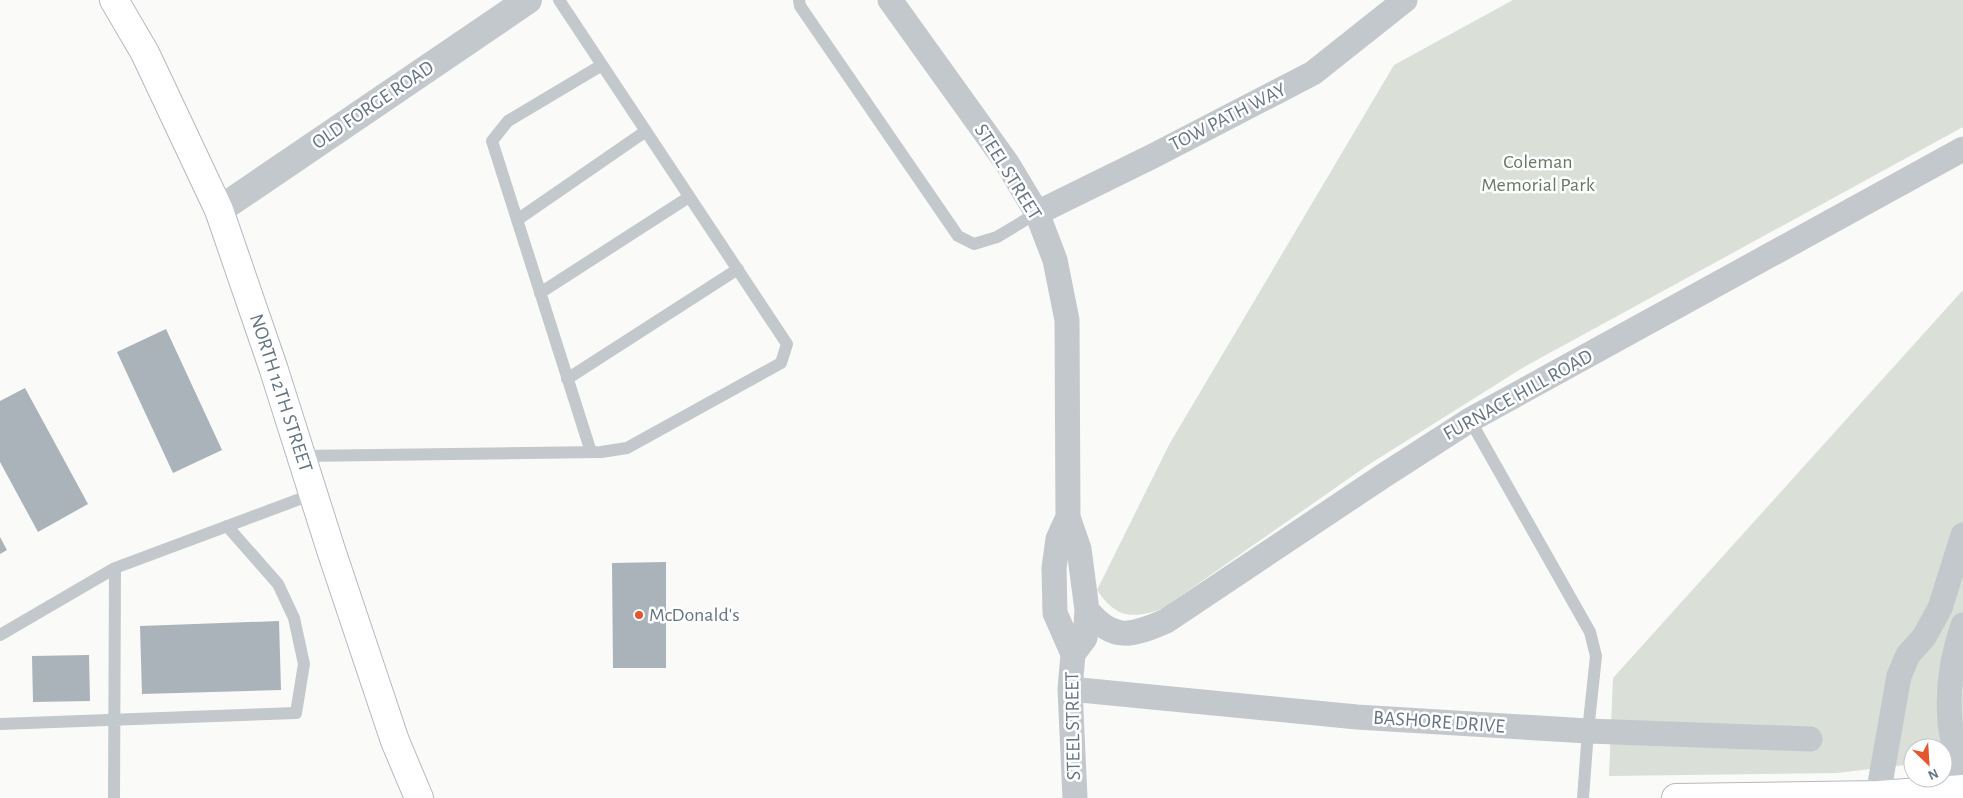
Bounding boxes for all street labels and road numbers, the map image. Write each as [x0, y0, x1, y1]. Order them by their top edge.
street label: OLD FORGE ROAD [308, 57, 438, 153]
street label: TOW PATH WAY [1167, 79, 1290, 155]
street label: STEEL STREET [971, 121, 1045, 224]
street label: NORTH 12TH STREET [246, 311, 316, 475]
street label: FURNACE HILL ROAD [1440, 346, 1596, 444]
street label: STEEL STREET [1062, 671, 1084, 781]
street label: BASHORE DRIVE [1373, 707, 1506, 737]

